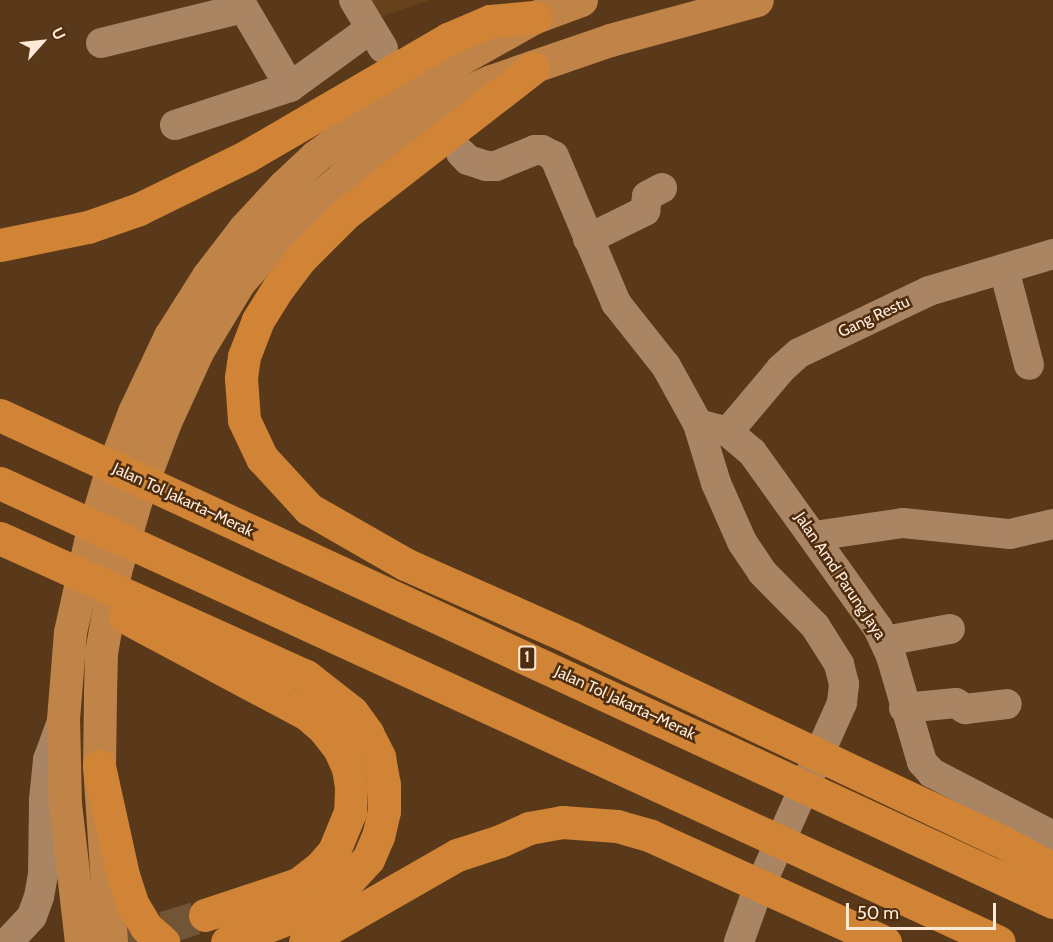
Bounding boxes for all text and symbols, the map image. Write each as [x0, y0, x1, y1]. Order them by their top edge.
north arrow [12, 12, 72, 72]
text: U [47, 24, 70, 43]
street label: Gang Restu [835, 292, 913, 342]
street label: Jalan Tol Jakarta–Merak [110, 459, 256, 541]
street label: Jalan Amd Parung Jaya [790, 509, 890, 643]
road number: 1 [518, 646, 536, 670]
street label: Jalan Tol Jakarta–Merak [552, 662, 698, 744]
scale bar [849, 891, 999, 929]
text: 50 m [857, 902, 899, 924]

